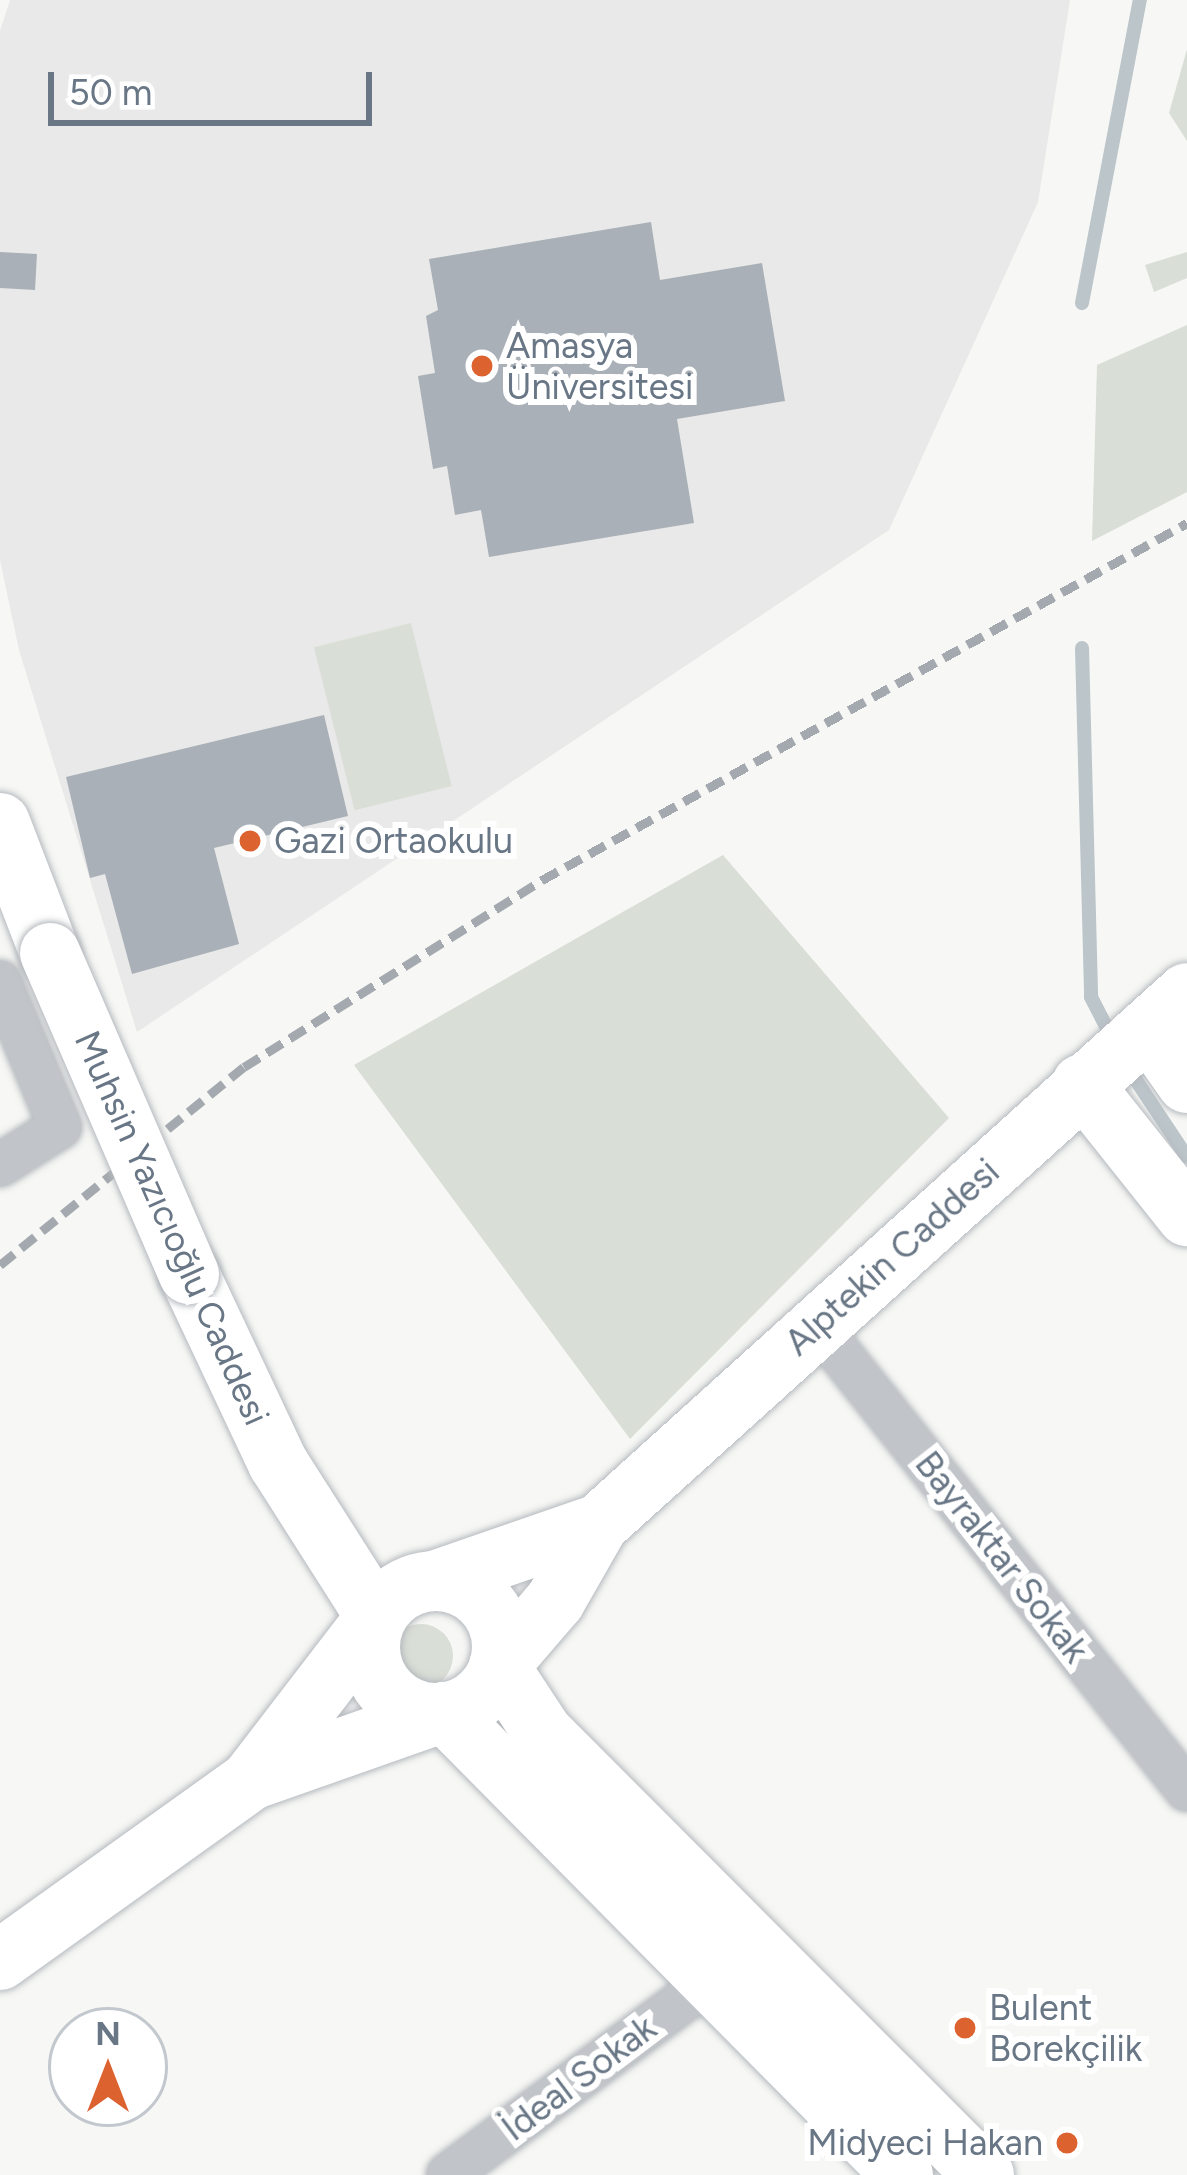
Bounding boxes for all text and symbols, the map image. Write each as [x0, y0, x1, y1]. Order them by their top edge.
scale bar [54, 48, 378, 122]
text: 50 m [69, 71, 152, 114]
place label: Amasya Üniversitesi [506, 323, 693, 408]
marker: Amasya Üniversitesi [469, 353, 495, 379]
place label: Gazi Ortaokulu [274, 819, 513, 863]
marker: Gazi Ortaokulu [237, 828, 263, 854]
street label: Muhsin Yazıcıoğlu Caddesi [65, 1024, 279, 1432]
street label: Alptekin Caddesi [776, 1150, 1008, 1364]
street label: Bayraktar Sokak [906, 1443, 1098, 1671]
place label: Bulent Borekçilik [989, 1985, 1142, 2070]
street label: İdeal Sokak [494, 2006, 664, 2150]
north arrow [48, 2007, 168, 2127]
text: N [95, 2014, 121, 2053]
marker: Bulent Borekçilik [952, 2015, 978, 2041]
place label: Midyeci Hakan [807, 2121, 1043, 2165]
marker: Midyeci Hakan [1054, 2130, 1080, 2156]

